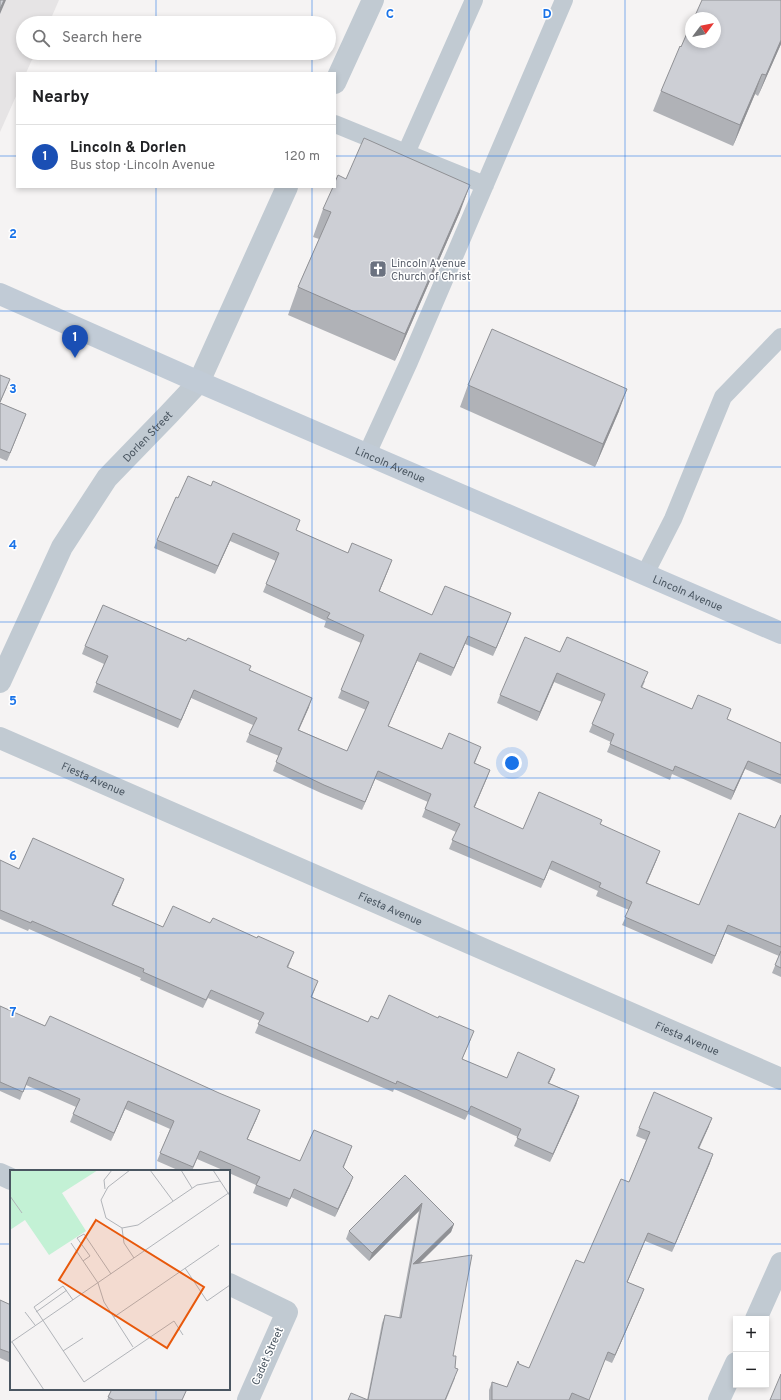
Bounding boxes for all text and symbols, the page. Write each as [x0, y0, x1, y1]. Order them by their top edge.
text: C [386, 7, 394, 23]
text: D [542, 7, 552, 23]
north arrow [685, 12, 721, 48]
search box [16, 16, 336, 60]
icon: search [30, 27, 52, 49]
text: Search here [62, 29, 142, 48]
text: Nearby [32, 87, 89, 109]
text: Lincoln & Dorlen [70, 139, 186, 158]
text: 1 [42, 149, 48, 165]
text: 120 m [285, 149, 320, 165]
text: Bus stop · Lincoln Avenue [70, 158, 215, 174]
text: 2 [9, 227, 17, 243]
place label: Lincoln Avenue Church of Christ [391, 257, 471, 284]
church icon: Lincoln Avenue Church of Christ [368, 259, 388, 279]
pin: 1 [62, 325, 88, 358]
text: 3 [9, 382, 17, 398]
street label: Dorlen Street [120, 408, 176, 465]
street label: Lincoln Avenue [353, 444, 427, 487]
text: 4 [9, 538, 17, 554]
street label: Lincoln Avenue [650, 572, 725, 615]
text: 5 [9, 694, 17, 710]
your location [502, 753, 522, 773]
street label: Fiesta Avenue [59, 760, 127, 800]
text: 6 [9, 849, 17, 865]
street label: Fiesta Avenue [356, 889, 424, 930]
text: 7 [10, 1005, 17, 1021]
street label: Fiesta Avenue [653, 1019, 721, 1059]
inset map [10, 1170, 230, 1390]
map controls [733, 1316, 769, 1388]
button: + [733, 1316, 769, 1352]
street label: Cadet Street [249, 1325, 287, 1388]
button: − [733, 1352, 769, 1388]

